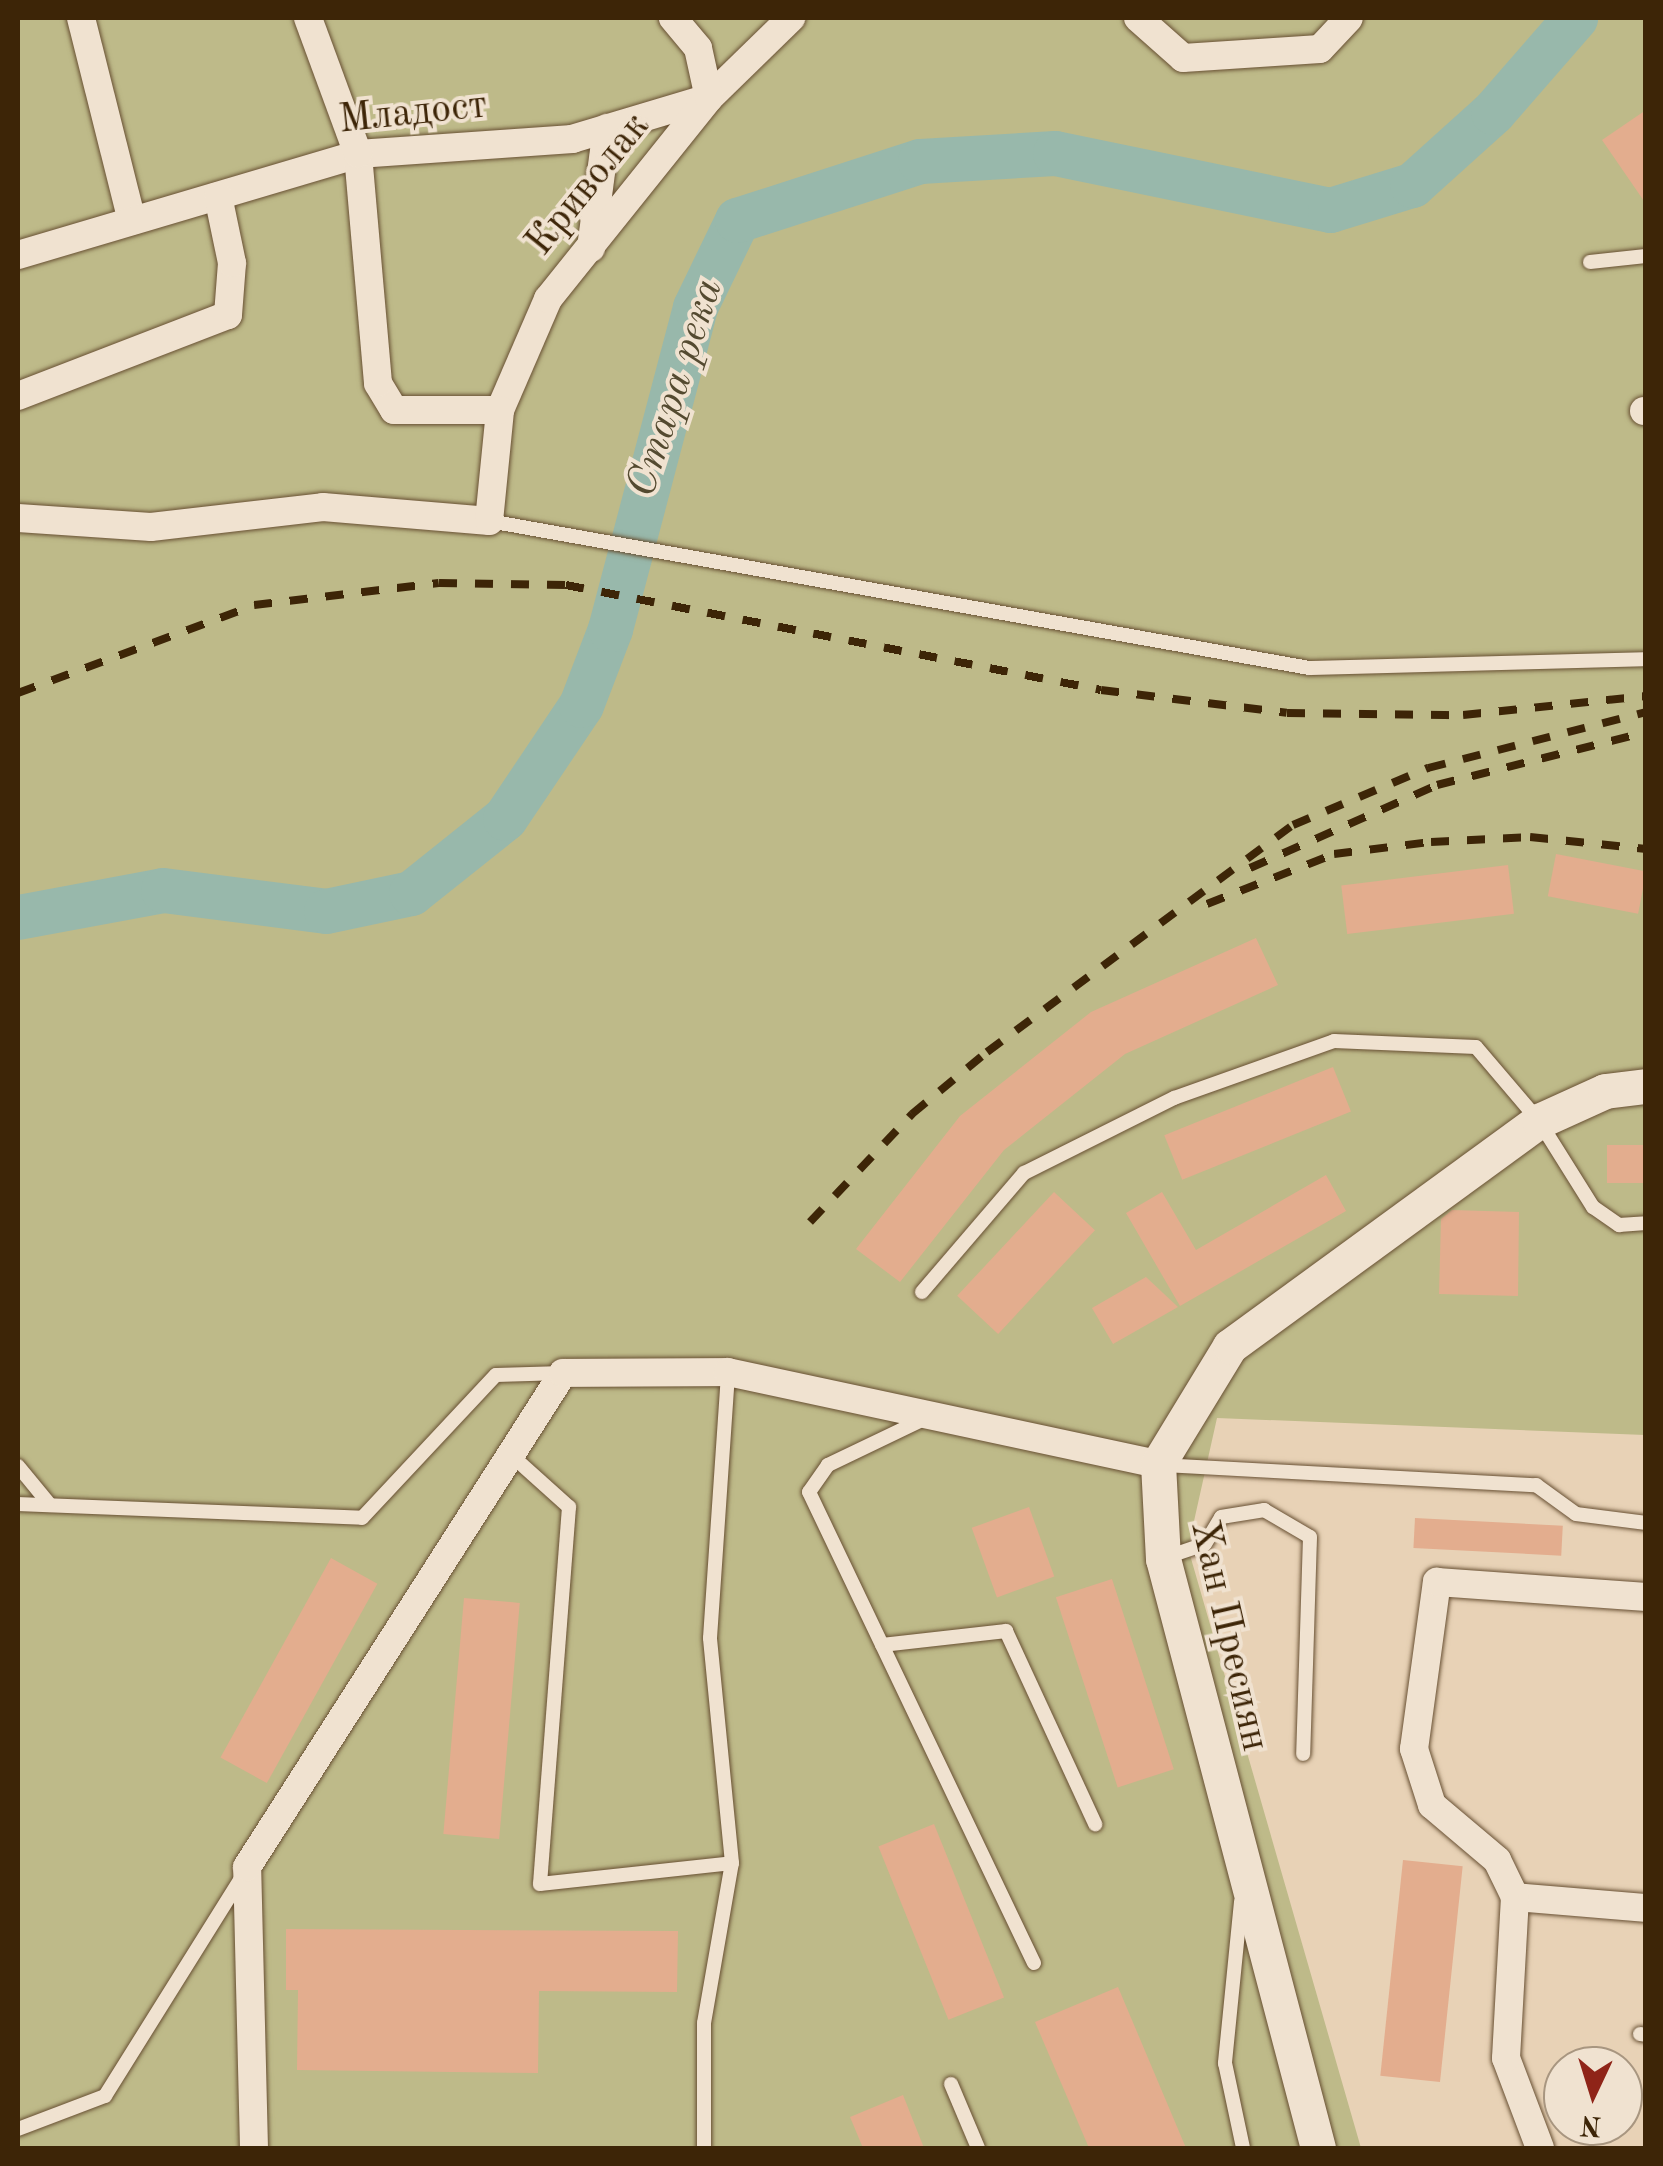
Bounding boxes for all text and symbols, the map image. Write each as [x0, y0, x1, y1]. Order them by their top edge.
street label: Младост [336, 82, 490, 146]
street label: Криволак [517, 104, 661, 266]
water label: Стара река [617, 272, 735, 504]
street label: Хан Пресиян [1178, 1516, 1278, 1756]
north arrow [1543, 2046, 1643, 2146]
text: N [1579, 2109, 1603, 2139]

